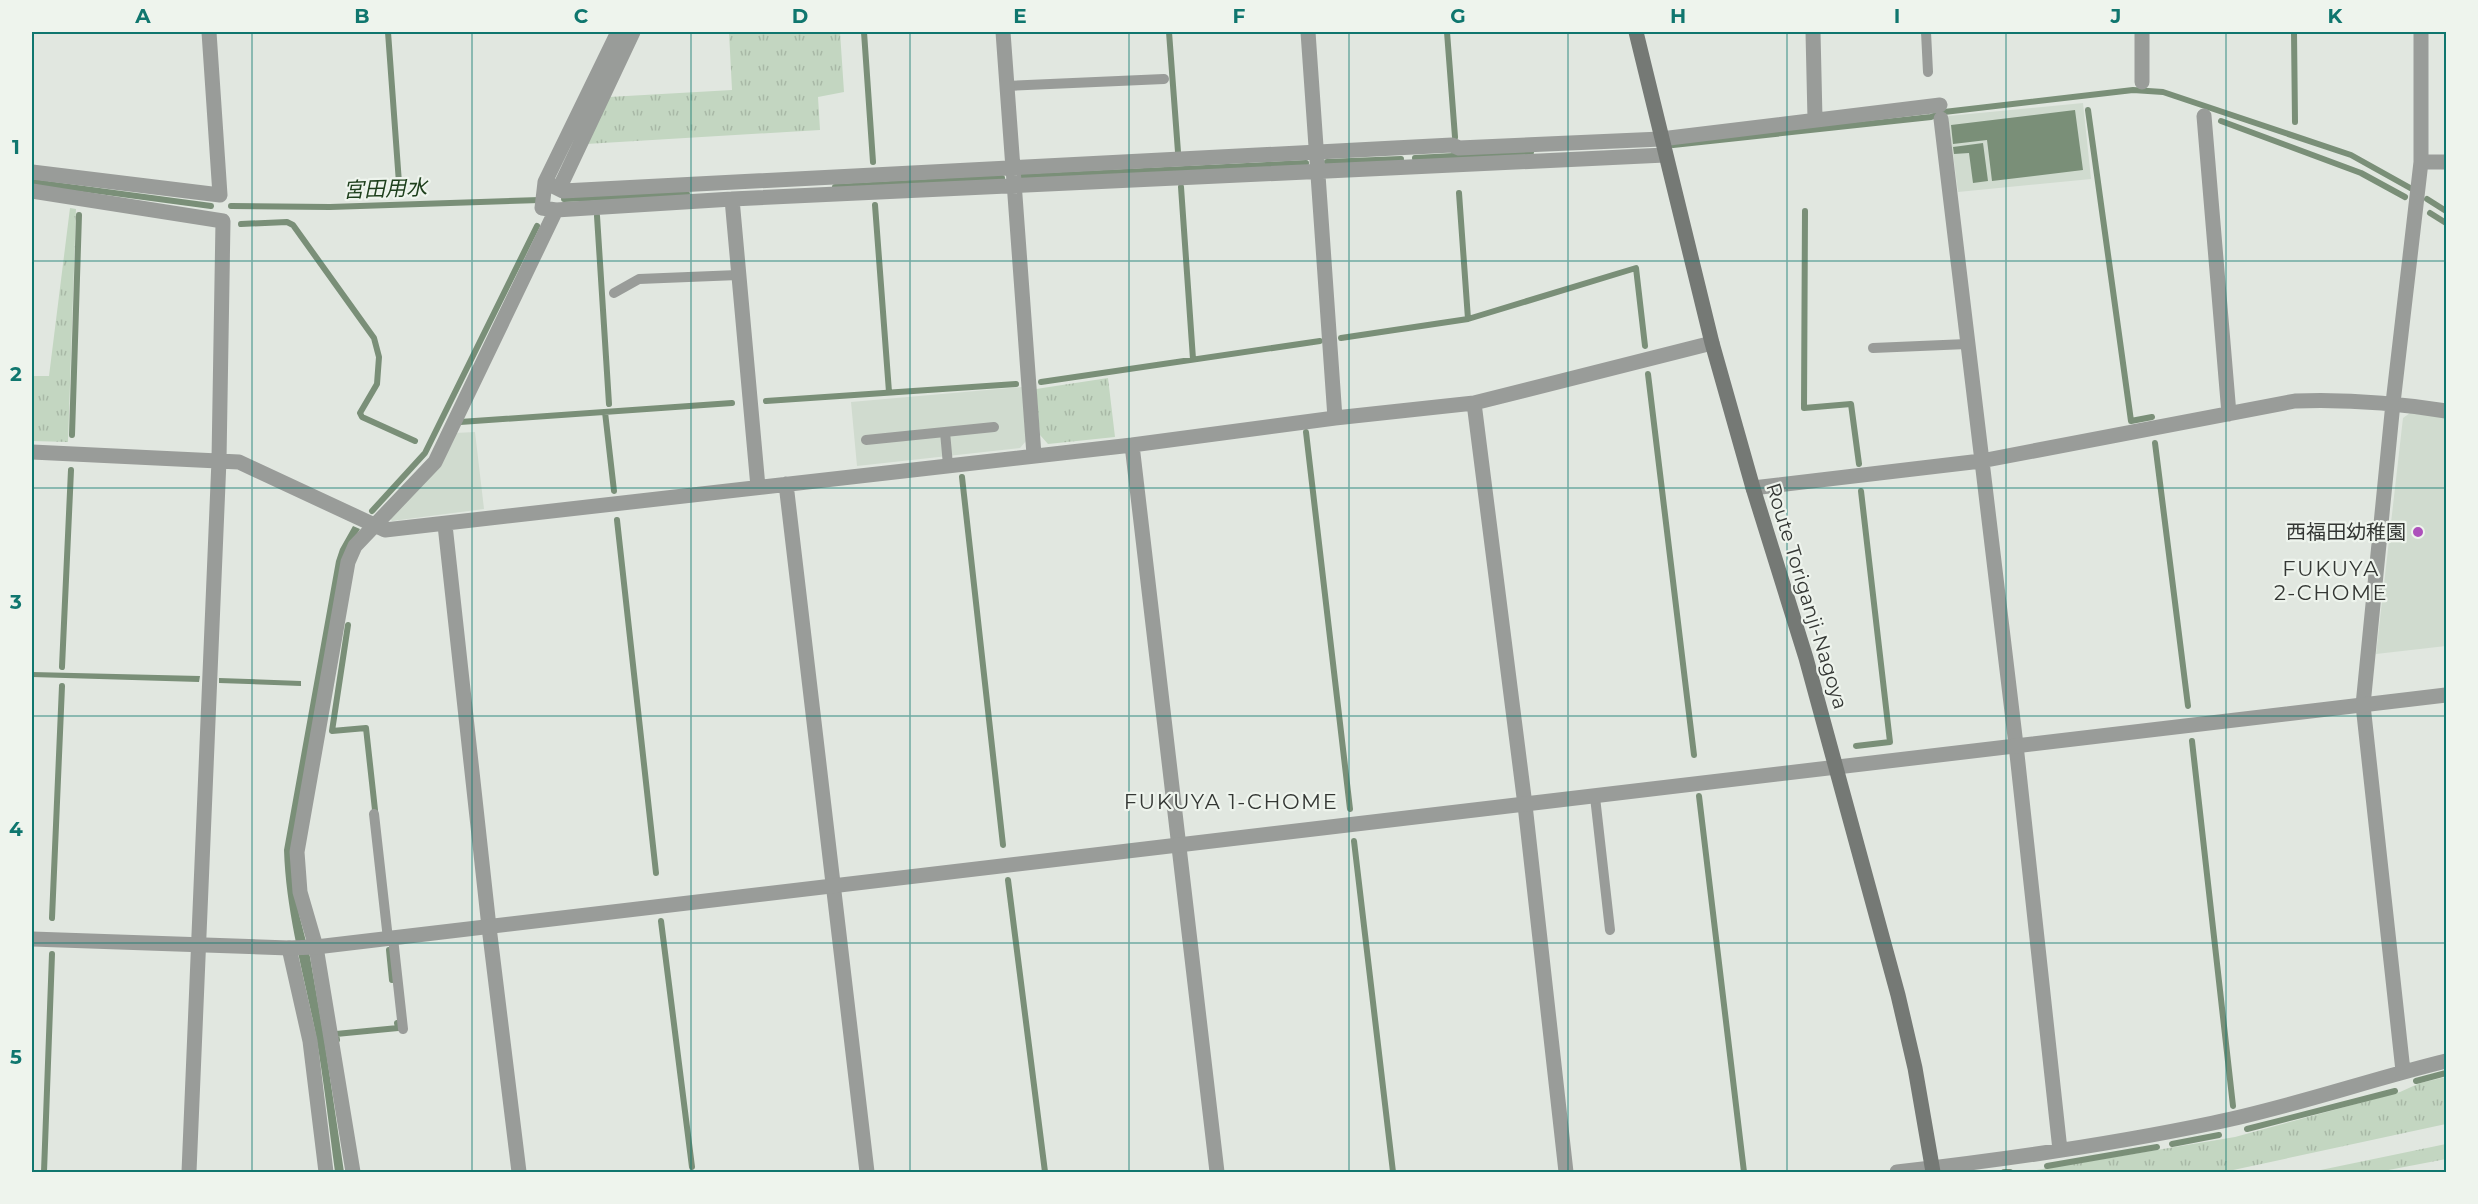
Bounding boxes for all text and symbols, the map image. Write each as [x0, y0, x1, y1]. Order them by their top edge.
text: A [134, 4, 151, 28]
text: B [354, 4, 370, 28]
text: C [574, 4, 589, 28]
text: D [792, 4, 808, 28]
text: E [1013, 4, 1027, 28]
text: F [1233, 4, 1246, 28]
text: G [1450, 4, 1466, 28]
text: H [1670, 4, 1686, 28]
text: I [1894, 4, 1900, 28]
text: J [2110, 4, 2121, 28]
text: K [2328, 4, 2344, 28]
text: 1 [12, 135, 20, 159]
water label: 宮田用水 [343, 174, 429, 202]
text: 2 [10, 362, 22, 386]
street label: Route Toriganji-Nagoya [1761, 480, 1853, 712]
place label: 西福田幼稚園 [2286, 520, 2406, 544]
marker: 西福田幼稚園 [2411, 525, 2425, 539]
district label: FUKUYA 2-CHOME [2274, 556, 2388, 605]
text: 3 [9, 590, 22, 614]
district label: FUKUYA 1-CHOME [1124, 789, 1338, 814]
text: 4 [9, 817, 23, 841]
text: 5 [10, 1045, 22, 1069]

